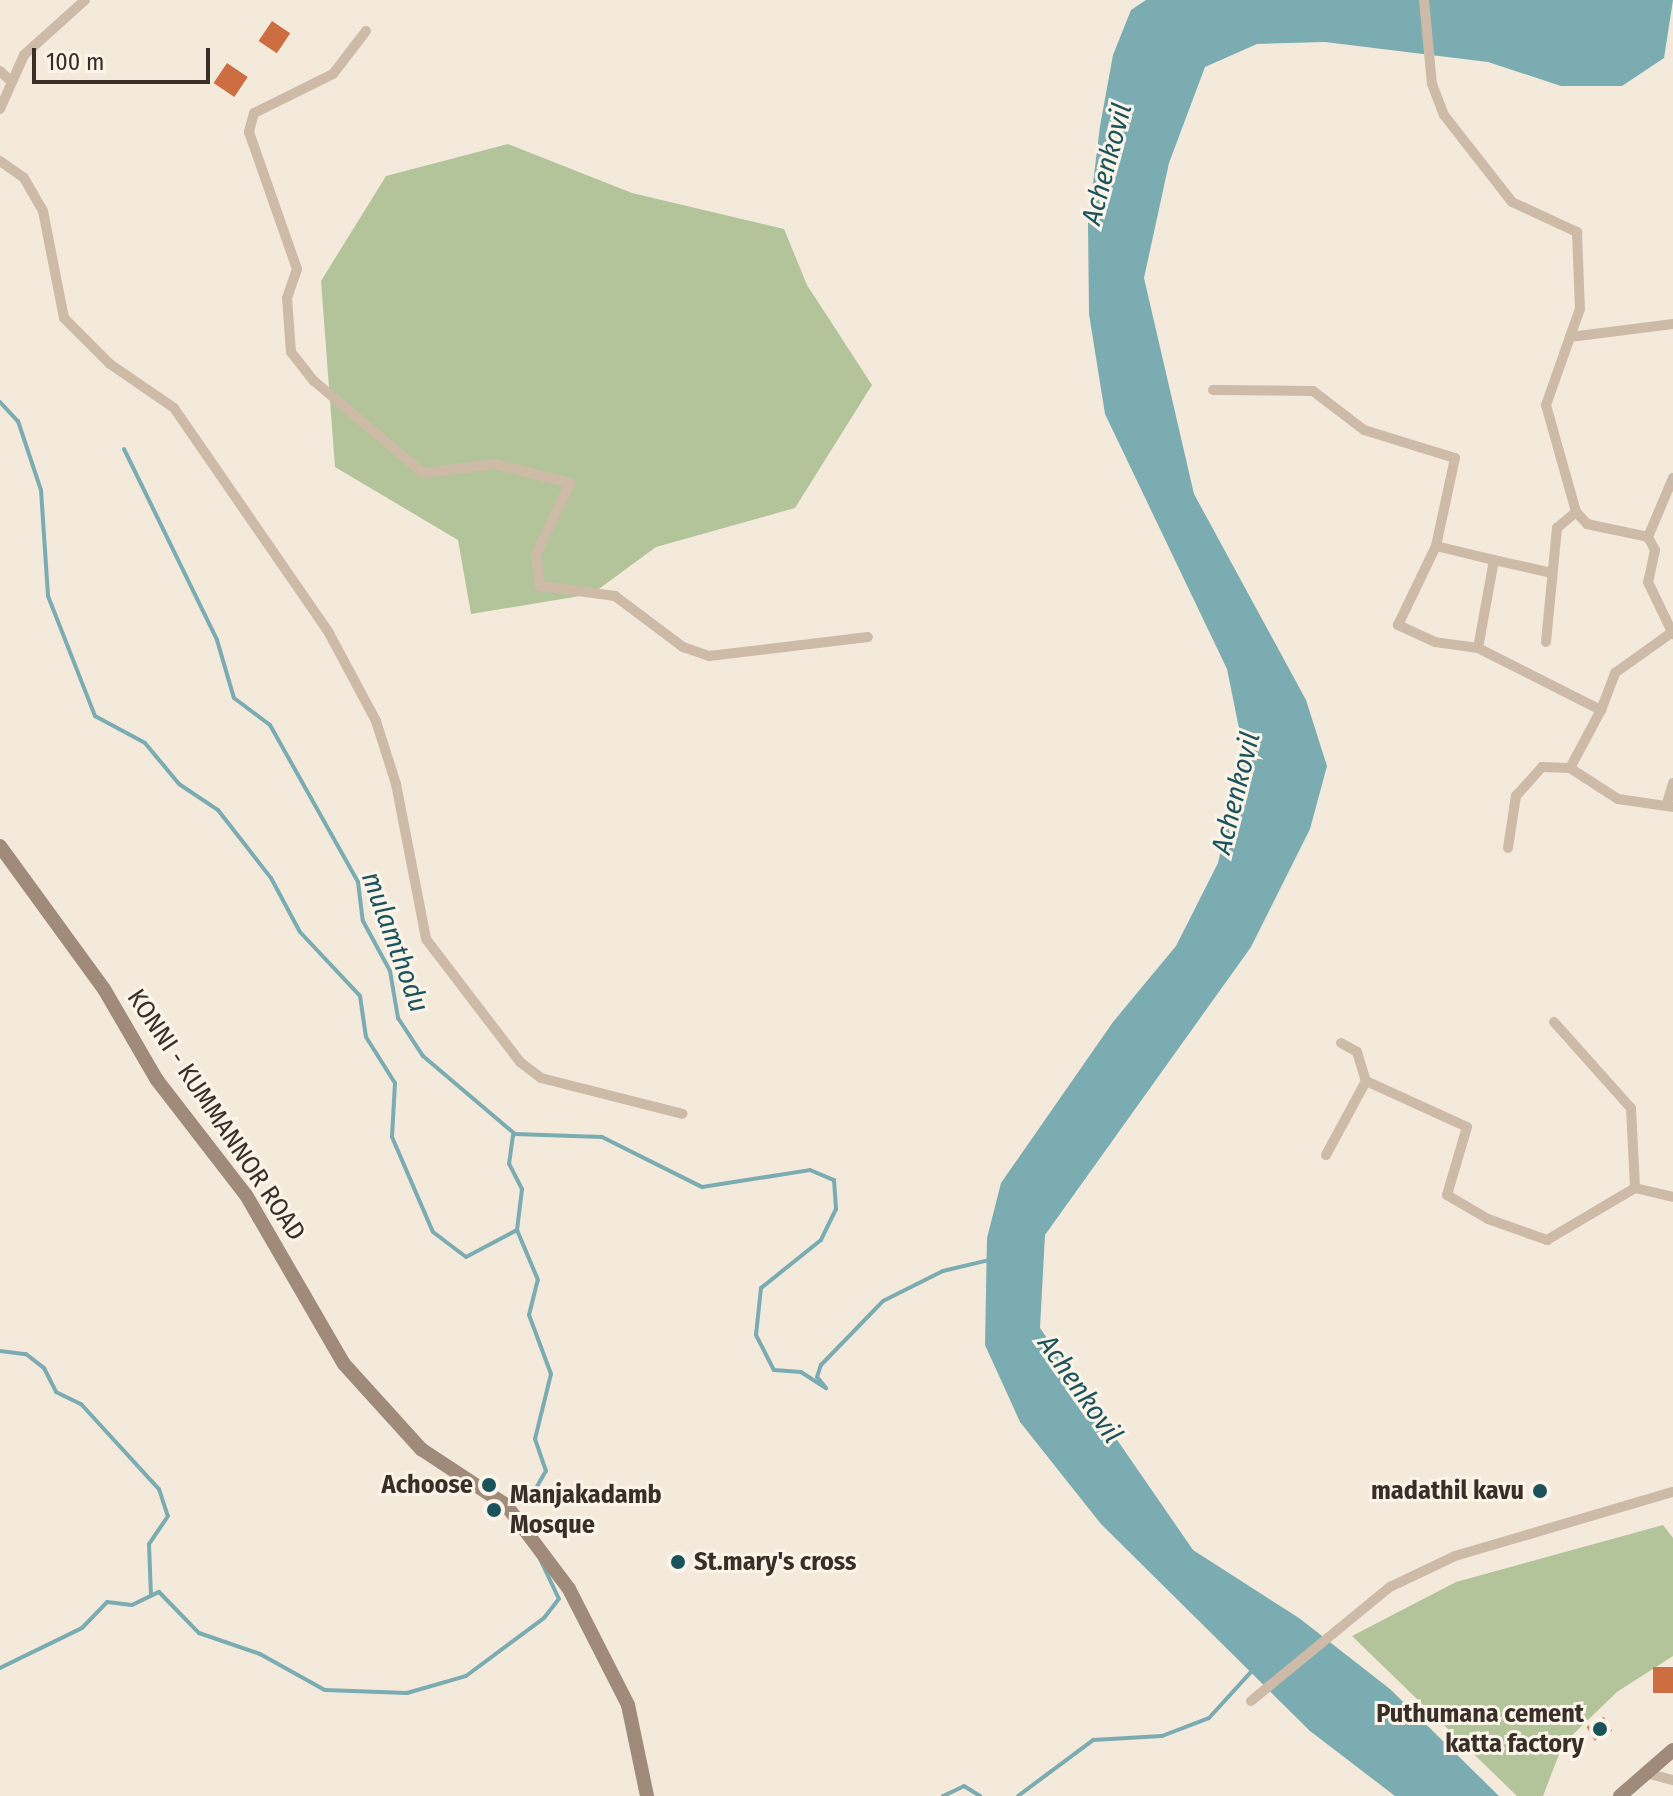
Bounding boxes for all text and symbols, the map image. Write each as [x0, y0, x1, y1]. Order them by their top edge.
scale bar [36, 32, 214, 82]
text: 100 m [46, 48, 104, 76]
water label: Achenkovil [1075, 100, 1139, 228]
water label: Achenkovil [1205, 729, 1267, 857]
water label: mulamthodu [354, 867, 436, 1017]
street label: KONNI - KUMMANNOR ROAD [120, 983, 312, 1247]
water label: Achenkovil [1031, 1328, 1129, 1450]
place label: Achoose [382, 1469, 473, 1501]
place label: madathil kavu [1371, 1475, 1524, 1507]
marker: Achoose [480, 1476, 498, 1494]
place label: Manjakadamb Mosque [510, 1479, 662, 1540]
marker: madathil kavu [1531, 1482, 1549, 1500]
marker: Manjakadamb Mosque [485, 1501, 503, 1519]
place label: St.mary's cross [694, 1546, 856, 1578]
marker: St.mary's cross [669, 1553, 687, 1571]
place label: Puthumana cement katta factory [1376, 1698, 1584, 1760]
marker: Puthumana cement katta factory [1591, 1720, 1609, 1738]

